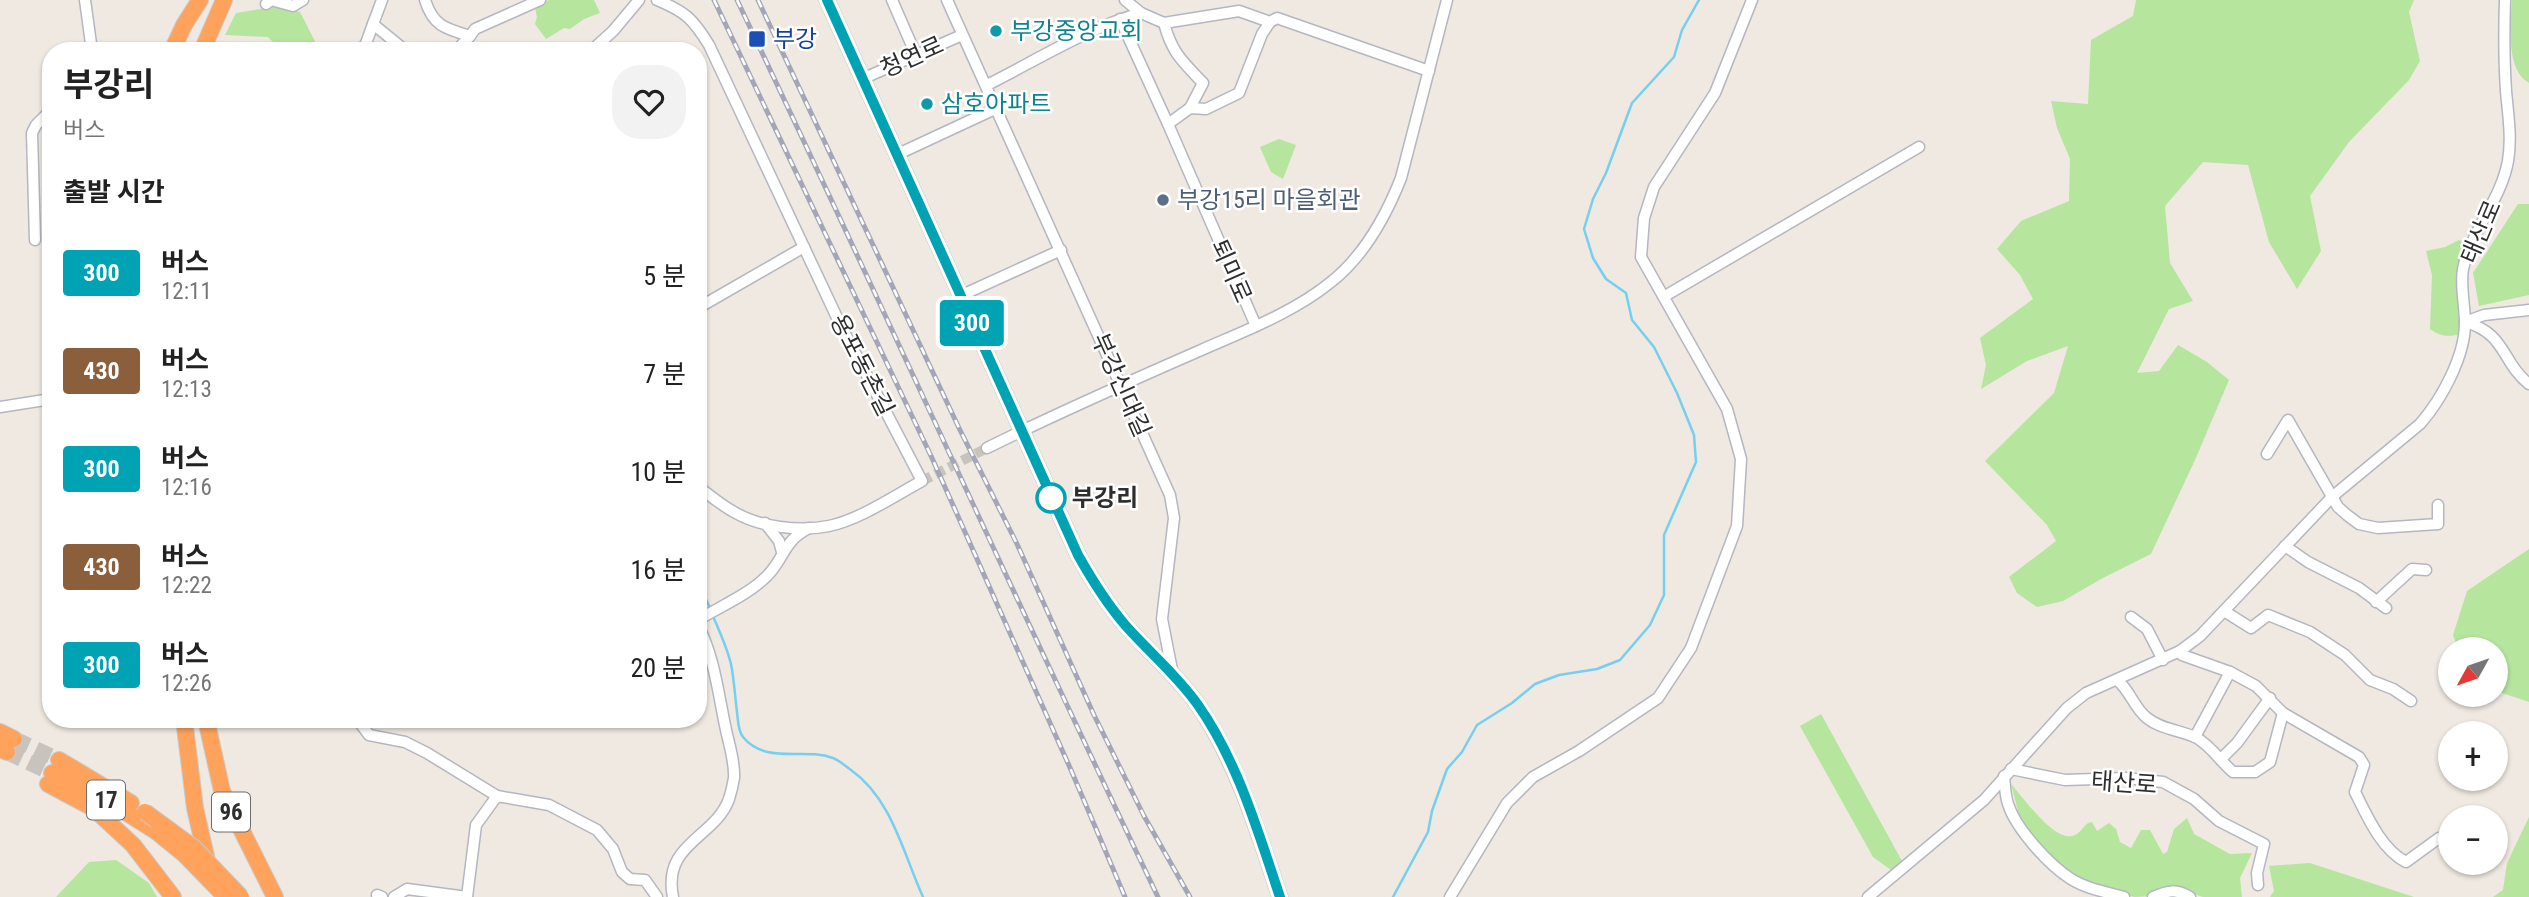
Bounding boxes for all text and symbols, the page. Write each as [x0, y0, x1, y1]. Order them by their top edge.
place label: 부강중앙교회 [1010, 17, 1142, 45]
marker: 부강중앙교회 [988, 23, 1004, 39]
place label: 부강 [773, 25, 817, 53]
marker: 부강 [747, 29, 767, 49]
street label: 청연로 [876, 31, 948, 83]
text: 부강리 [63, 65, 154, 104]
button: heart [612, 65, 686, 139]
place label: 삼호아파트 [941, 90, 1051, 118]
marker: 삼호아파트 [919, 96, 935, 112]
text: 버스 [63, 117, 105, 144]
text: 출발 시간 [63, 177, 165, 207]
place label: 부강15리 마을회관 [1177, 186, 1361, 214]
marker: 부강15리 마을회관 [1155, 192, 1171, 208]
street label: 태산로 [2455, 196, 2507, 268]
street label: 퇴미로 [1205, 235, 1257, 307]
text: 버스 [161, 247, 209, 277]
text: 300 [83, 259, 120, 287]
text: 5 분 [643, 261, 686, 291]
text: 12:11 [161, 278, 212, 305]
line badge: 300 [932, 300, 1012, 346]
street label: 용포동촌길 [824, 309, 900, 421]
text: 300 [954, 309, 990, 337]
street label: 부강신대길 [1086, 329, 1156, 441]
text: 버스 [161, 345, 209, 375]
text: 430 [83, 357, 120, 385]
text: 7 분 [643, 359, 686, 389]
text: 12:13 [161, 376, 212, 403]
text: 버스 [161, 443, 209, 473]
text: 300 [83, 455, 120, 483]
text: 10 분 [630, 457, 686, 487]
text: 12:16 [161, 474, 212, 501]
marker: 부강리 [1036, 483, 1066, 513]
place label: 부강리 [1072, 484, 1138, 512]
text: 버스 [161, 541, 209, 571]
text: 430 [83, 553, 120, 581]
text: 16 분 [630, 555, 686, 585]
text: 12:22 [161, 572, 212, 599]
north arrow [2438, 637, 2508, 707]
map controls [2438, 637, 2508, 875]
text: 버스 [161, 639, 209, 669]
text: 300 [83, 651, 120, 679]
text: 20 분 [630, 653, 686, 683]
text: 12:26 [161, 670, 212, 697]
button: + [2438, 721, 2508, 791]
street label: 태산로 [2090, 767, 2158, 799]
road number: 17 [87, 780, 125, 820]
road number: 96 [212, 792, 250, 832]
button: − [2438, 805, 2508, 875]

